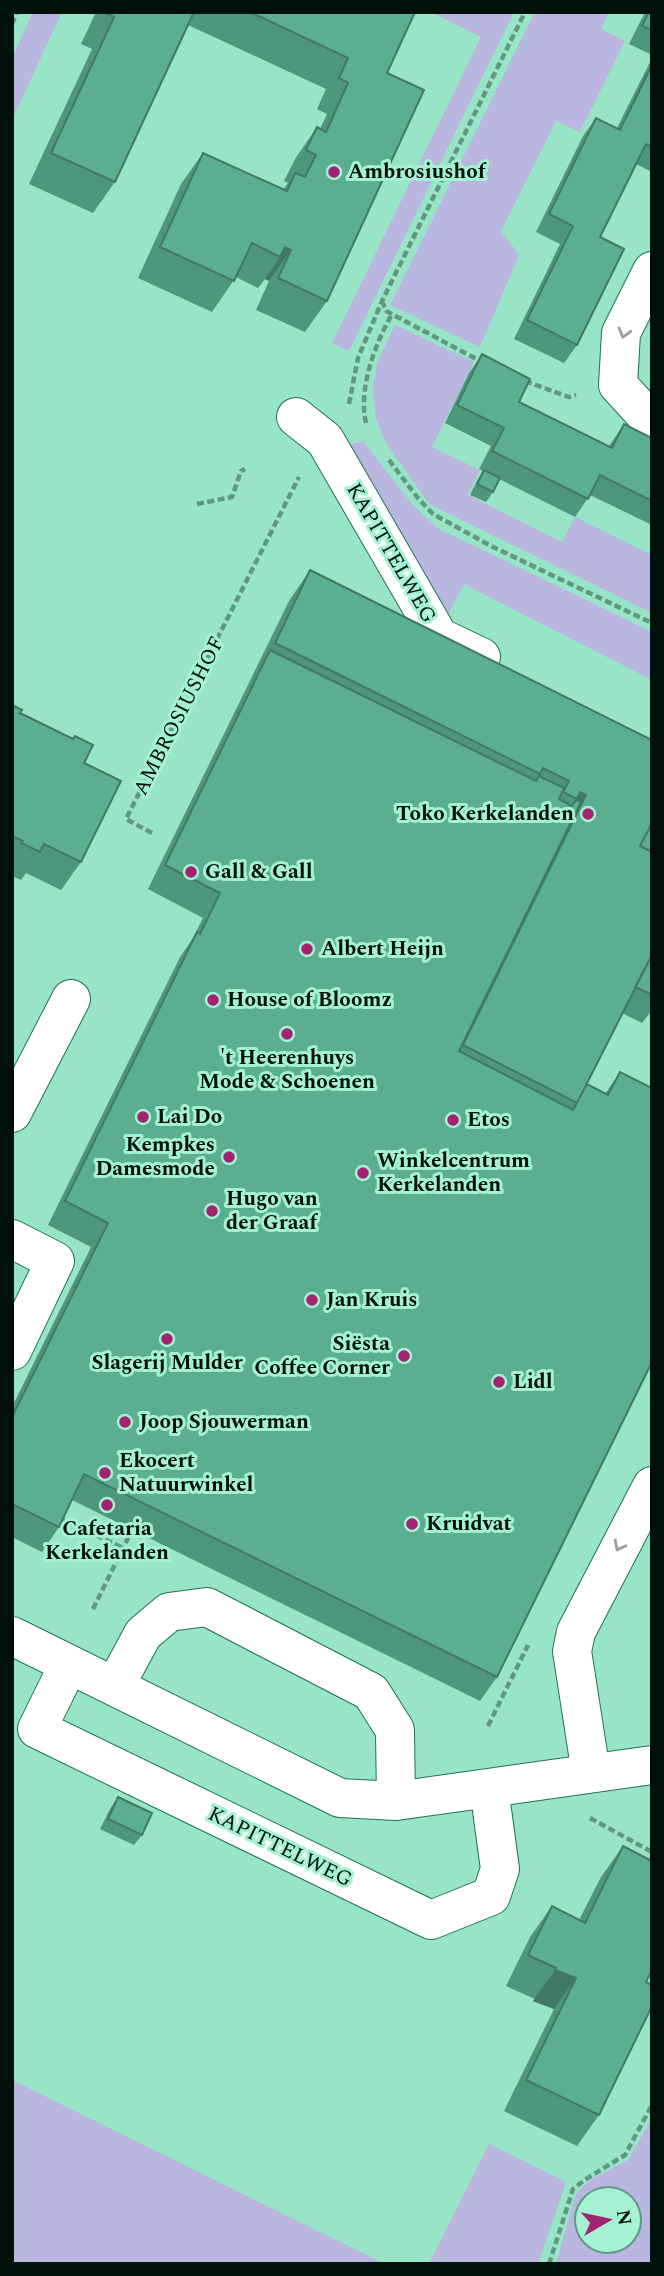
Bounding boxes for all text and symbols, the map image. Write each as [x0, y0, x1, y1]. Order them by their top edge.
place label: Ambrosiushof [348, 156, 487, 188]
marker: Ambrosiushof [326, 164, 342, 180]
one-way arrow [618, 326, 632, 338]
street label: KAPITTELWEG [338, 477, 444, 629]
street label: AMBROSIUSHOF [125, 631, 233, 801]
place label: Toko Kerkelanden [396, 798, 574, 830]
marker: Toko Kerkelanden [580, 806, 596, 822]
place label: Gall & Gall [205, 856, 313, 888]
marker: Gall & Gall [183, 864, 199, 880]
place label: Albert Heijn [321, 933, 444, 965]
marker: Albert Heijn [299, 941, 315, 957]
place label: House of Bloomz [227, 984, 392, 1016]
marker: House of Bloomz [205, 992, 221, 1008]
marker: 't Heerenhuys Mode & Schoenen [279, 1026, 295, 1042]
place label: 't Heerenhuys Mode & Schoenen [199, 1042, 375, 1098]
place label: Lai Do [157, 1101, 222, 1133]
place label: Etos [467, 1104, 510, 1136]
marker: Lai Do [135, 1109, 151, 1125]
marker: Etos [445, 1112, 461, 1128]
place label: Kempkes Damesmode [95, 1129, 215, 1185]
place label: Winkelcentrum Kerkelanden [377, 1145, 530, 1201]
marker: Kempkes Damesmode [221, 1149, 237, 1165]
marker: Winkelcentrum Kerkelanden [355, 1165, 371, 1181]
place label: Hugo van der Graaf [226, 1183, 318, 1239]
marker: Hugo van der Graaf [204, 1203, 220, 1219]
place label: Jan Kruis [326, 1284, 417, 1316]
marker: Jan Kruis [304, 1292, 320, 1308]
place label: Siësta Coffee Corner [254, 1328, 390, 1384]
marker: Slagerij Mulder [159, 1331, 175, 1347]
place label: Slagerij Mulder [91, 1347, 243, 1379]
marker: Siësta Coffee Corner [396, 1348, 412, 1364]
place label: Lidl [513, 1366, 553, 1398]
marker: Lidl [491, 1374, 507, 1390]
place label: Joop Sjouwerman [139, 1406, 309, 1438]
marker: Joop Sjouwerman [117, 1414, 133, 1430]
place label: Ekocert Natuurwinkel [119, 1445, 254, 1501]
marker: Ekocert Natuurwinkel [97, 1465, 113, 1481]
marker: Cafetaria Kerkelanden [99, 1497, 115, 1513]
place label: Kruidvat [426, 1508, 512, 1540]
place label: Cafetaria Kerkelanden [45, 1513, 169, 1569]
marker: Kruidvat [404, 1516, 420, 1532]
one-way arrow [614, 1539, 627, 1551]
street label: KAPITTELWEG [202, 1798, 358, 1896]
north arrow [573, 2185, 643, 2255]
text: N [608, 2208, 639, 2228]

